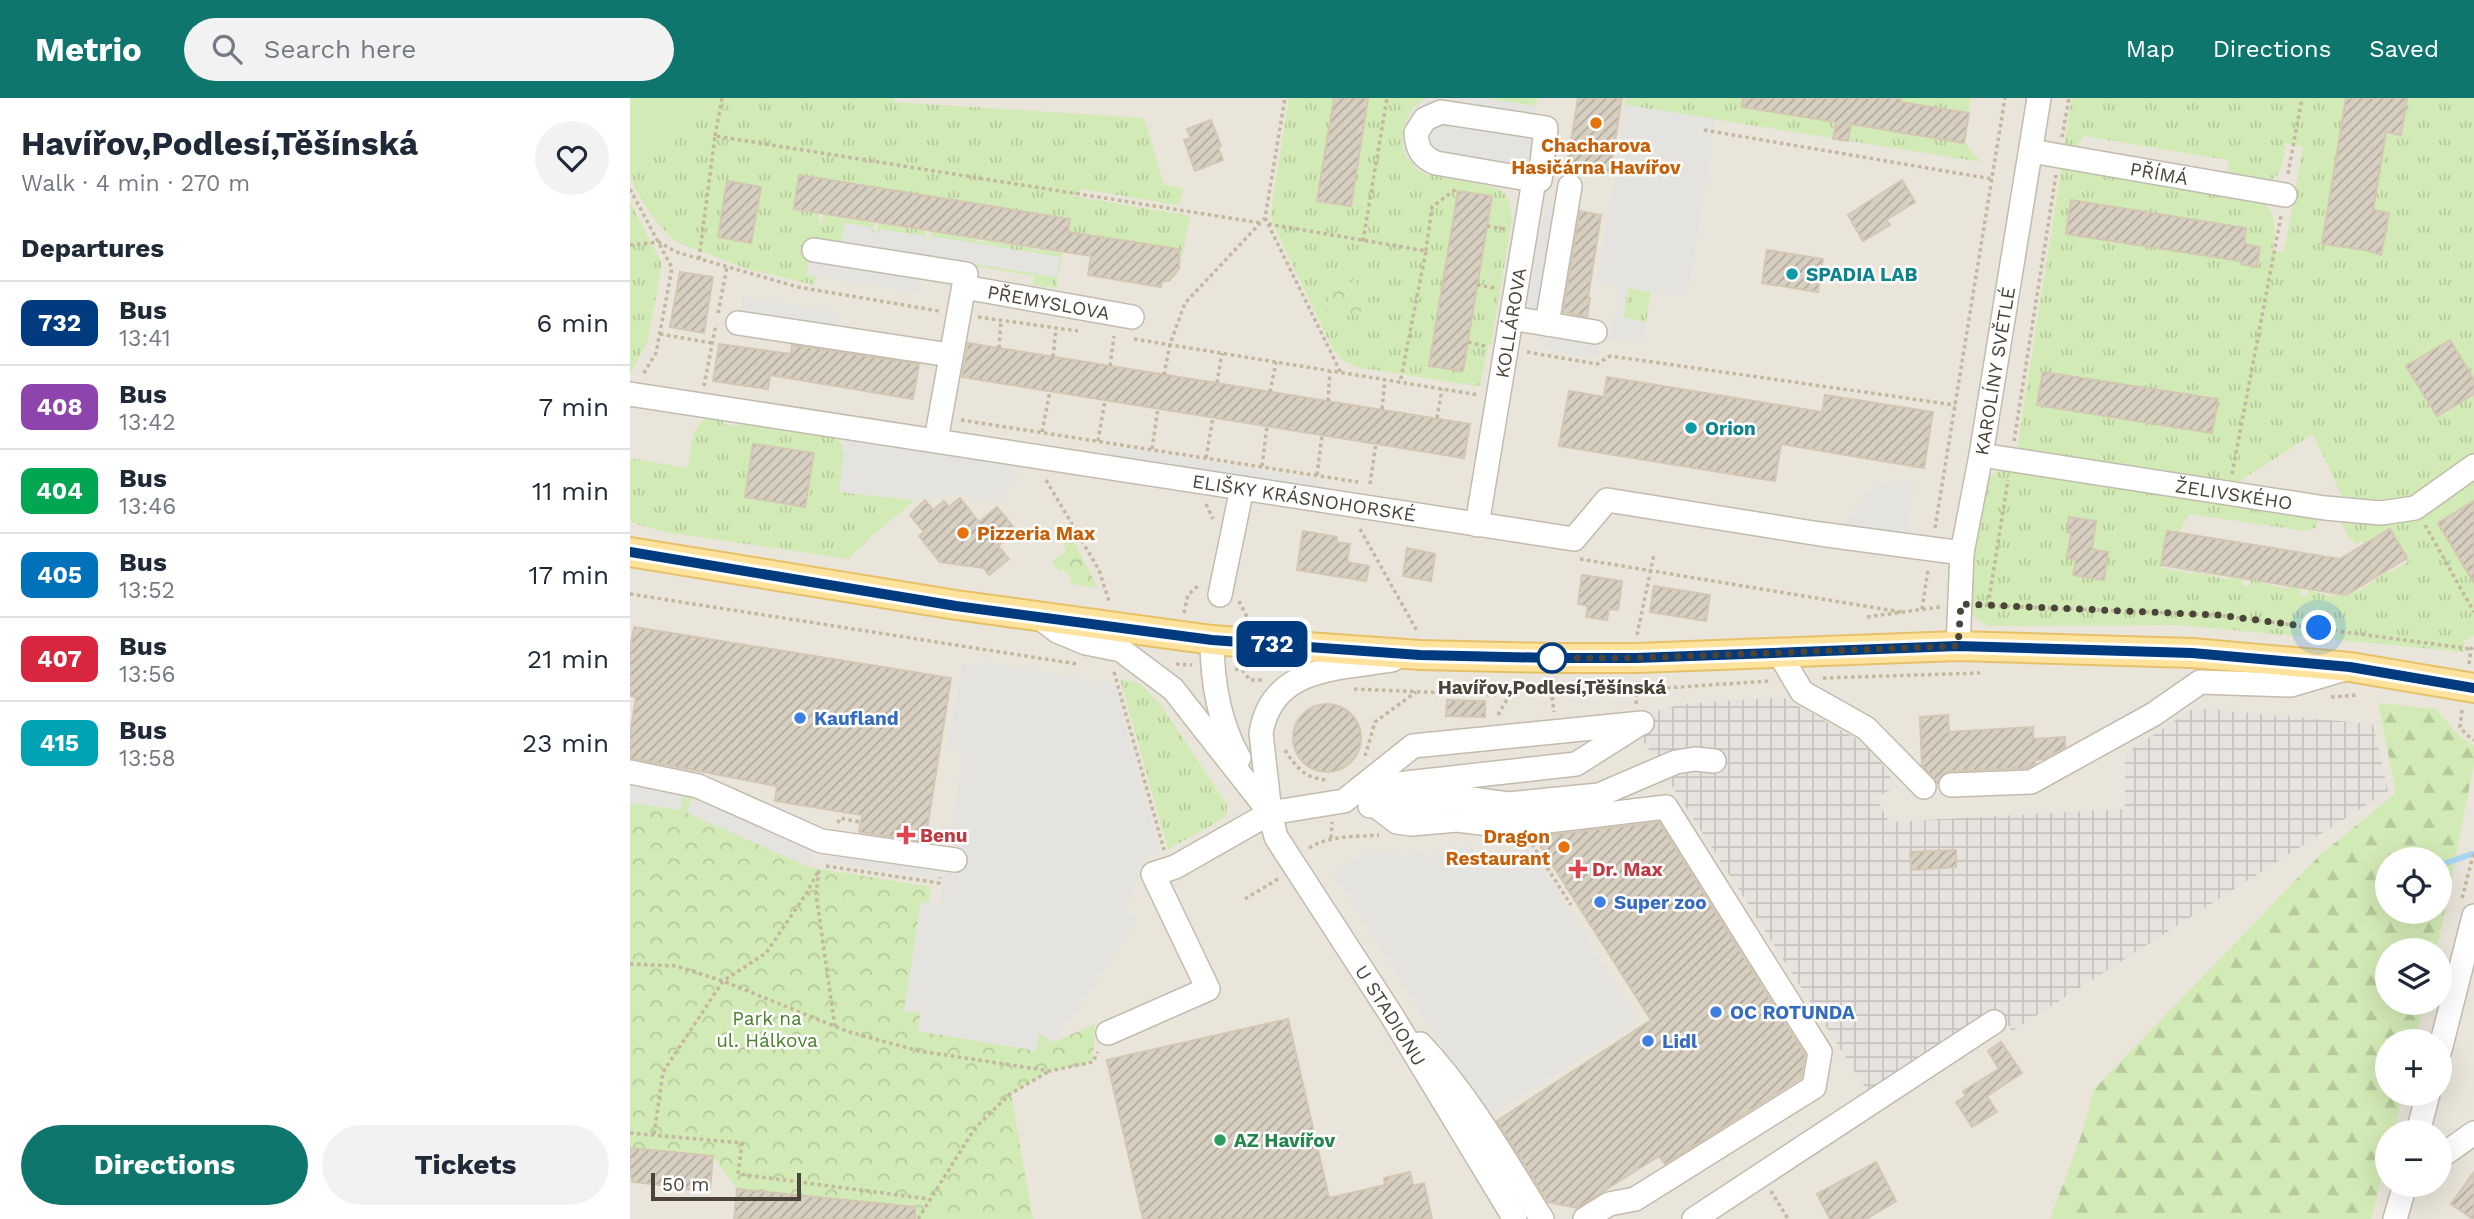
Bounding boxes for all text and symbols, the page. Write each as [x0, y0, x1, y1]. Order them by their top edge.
search box [184, 18, 674, 81]
text: Metrio [35, 30, 142, 69]
icon: search [208, 30, 246, 68]
text: Search here [264, 34, 416, 64]
text: Map [2126, 35, 2175, 63]
text: Directions [2213, 35, 2331, 63]
text: Saved [2369, 35, 2439, 63]
marker: Chacharova Hasičárna Havířov [1588, 115, 1604, 131]
button: heart [535, 121, 609, 195]
text: Havířov,Podlesí,Těšínská [21, 124, 418, 163]
place label: Chacharova Hasičárna Havířov [1511, 134, 1681, 179]
street label: PŘÍMÁ [2128, 157, 2190, 190]
text: Walk · 4 min · 270 m [21, 170, 250, 197]
text: Departures [21, 233, 164, 263]
place label: SPADIA LAB [1806, 263, 1917, 286]
street label: KOLLÁROVA [1490, 265, 1531, 380]
marker: SPADIA LAB [1784, 266, 1800, 282]
street label: PŘEMYSLOVA [986, 280, 1112, 325]
street label: KAROLÍNY SVĚTLÉ [1970, 285, 2020, 457]
text: Bus [119, 295, 167, 325]
text: 6 min [537, 308, 609, 338]
text: 732 [38, 309, 81, 337]
text: 13:41 [119, 325, 171, 352]
text: Bus [119, 379, 167, 409]
text: 7 min [539, 392, 609, 422]
text: 408 [36, 393, 83, 421]
text: 13:42 [119, 409, 176, 436]
place label: Orion [1705, 417, 1756, 440]
marker: Orion [1683, 420, 1699, 436]
text: Bus [119, 463, 167, 493]
street label: ELIŠKY KRÁSNOHORSKÉ [1191, 470, 1417, 527]
street label: ŽELIVSKÉHO [2174, 474, 2294, 515]
text: 11 min [532, 476, 609, 506]
text: 404 [36, 477, 83, 505]
text: 13:46 [119, 493, 176, 520]
place label: Pizzeria Max [977, 522, 1096, 545]
marker: Pizzeria Max [955, 525, 971, 541]
text: Bus [119, 547, 167, 577]
text: 17 min [528, 560, 609, 590]
text: 405 [37, 561, 82, 589]
text: 13:52 [119, 577, 175, 604]
your location [2301, 610, 2336, 645]
line badge: 732 [1232, 621, 1312, 667]
text: 732 [1250, 630, 1294, 658]
text: Bus [119, 631, 167, 661]
marker: Havířov,Podlesí,Těšínská [1537, 643, 1567, 673]
text: 21 min [527, 644, 609, 674]
text: 407 [37, 645, 82, 673]
text: 13:56 [119, 661, 176, 688]
place label: Havířov,Podlesí,Těšínská [1438, 676, 1666, 699]
place label: Kaufland [814, 707, 899, 730]
marker: Kaufland [792, 710, 808, 726]
text: Bus [119, 715, 167, 745]
text: 23 min [522, 728, 609, 758]
text: 415 [40, 729, 79, 757]
text: 13:58 [119, 745, 176, 772]
place label: Benu [920, 824, 968, 847]
place label: Dragon Restaurant [1446, 825, 1551, 870]
marker: Benu [898, 827, 914, 843]
marker: Dragon Restaurant [1556, 839, 1572, 855]
map controls [2375, 847, 2452, 1197]
button: locate [2375, 847, 2452, 924]
place label: Dr. Max [1592, 858, 1664, 881]
marker: Dr. Max [1570, 861, 1586, 877]
place label: Super zoo [1614, 891, 1707, 914]
marker: Super zoo [1592, 894, 1608, 910]
button: layers [2375, 938, 2452, 1015]
street label: U STADIONU [1350, 961, 1430, 1070]
place label: OC ROTUNDA [1730, 1001, 1855, 1024]
marker: OC ROTUNDA [1708, 1004, 1724, 1020]
park label: Park na ul. Hálkova [716, 1007, 818, 1052]
button: + [2375, 1029, 2452, 1106]
place label: Lidl [1662, 1030, 1698, 1053]
marker: Lidl [1640, 1033, 1656, 1049]
button: − [2375, 1120, 2452, 1197]
button: Directions [21, 1125, 308, 1205]
button: Tickets [322, 1125, 609, 1205]
place label: AZ Havířov [1234, 1129, 1335, 1152]
marker: AZ Havířov [1212, 1132, 1228, 1148]
scale bar [651, 1170, 802, 1202]
text: 50 m [662, 1173, 709, 1196]

